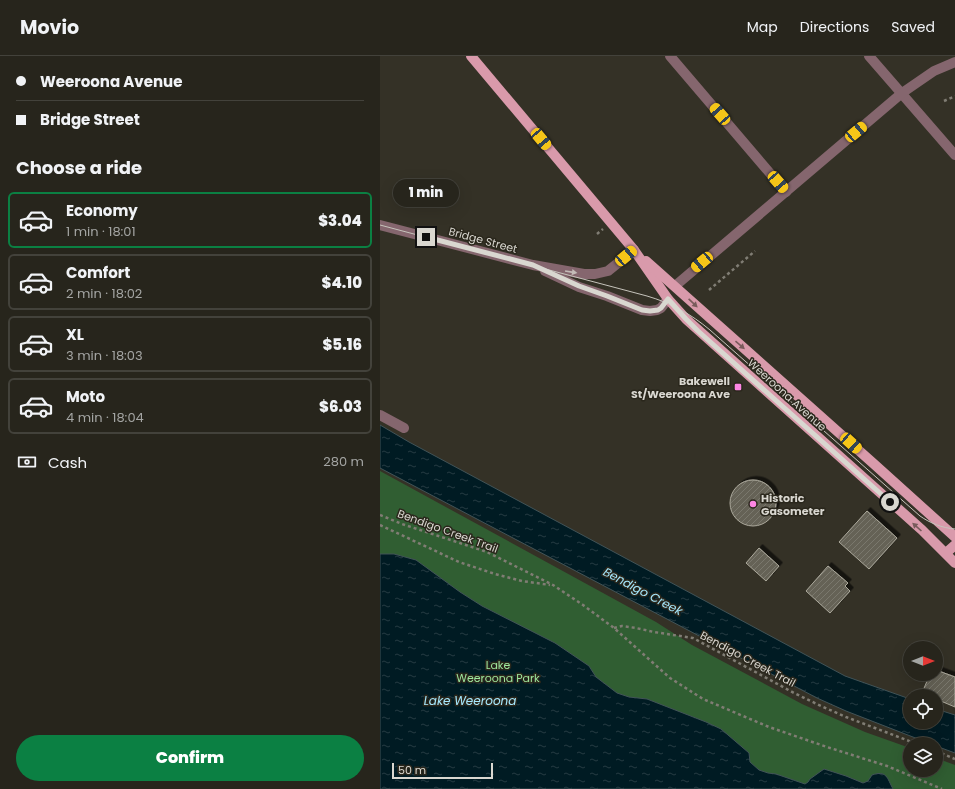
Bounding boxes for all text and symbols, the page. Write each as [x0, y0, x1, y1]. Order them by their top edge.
text: Movio [20, 14, 79, 41]
text: Map [747, 17, 778, 37]
text: Directions [800, 17, 869, 37]
text: Saved [891, 17, 935, 37]
text: Weeroona Avenue [40, 71, 182, 92]
car [708, 101, 732, 127]
text: Bridge Street [40, 109, 140, 130]
car [843, 120, 869, 144]
car [529, 126, 553, 152]
text: Choose a ride [16, 155, 142, 180]
car [766, 169, 790, 195]
callout: 1 min [393, 179, 459, 207]
text: 1 min [409, 183, 443, 202]
text: Economy [66, 200, 138, 221]
icon: car [18, 202, 54, 238]
text: $3.04 [318, 210, 362, 231]
text: 1 min · 18:01 [66, 222, 136, 241]
street label: Bridge Street [447, 223, 519, 257]
route end [417, 228, 435, 246]
car [613, 244, 639, 268]
car [689, 250, 715, 274]
text: Comfort [66, 262, 130, 283]
icon: car [18, 264, 54, 300]
one-way arrow [565, 269, 577, 275]
text: $4.10 [322, 272, 362, 293]
text: 2 min · 18:02 [66, 284, 142, 303]
one-way arrow [687, 298, 698, 307]
text: XL [66, 324, 84, 345]
icon: car [18, 326, 54, 362]
text: $5.16 [322, 334, 362, 355]
one-way arrow [735, 340, 745, 350]
text: 3 min · 18:03 [66, 346, 143, 365]
street label: Weeroona Avenue [744, 355, 830, 435]
place label: Bakewell St/Weeroona Ave [631, 373, 730, 402]
marker: Bakewell St/Weeroona Ave [733, 382, 743, 392]
text: Moto [66, 386, 105, 407]
icon: car [18, 388, 54, 424]
text: $6.03 [319, 396, 362, 417]
text: 4 min · 18:04 [66, 408, 144, 427]
car [838, 431, 864, 455]
icon: cash [16, 451, 38, 473]
text: Cash [48, 452, 87, 473]
text: 280 m [323, 452, 364, 471]
place label: Historic Gasometer [761, 490, 825, 519]
route start [881, 493, 899, 511]
marker: Historic Gasometer [748, 499, 758, 509]
street label: Bendigo Creek Trail [396, 505, 500, 557]
one-way arrow [912, 522, 923, 531]
water label: Bendigo Creek [600, 563, 686, 619]
street label: Bendigo Creek Trail [697, 627, 799, 691]
north arrow [903, 641, 943, 681]
map controls [903, 641, 943, 777]
park label: Lake Weeroona Park [456, 657, 540, 686]
button: locate [903, 689, 943, 729]
water label: Lake Weeroona [424, 692, 516, 709]
button: Confirm [16, 735, 364, 781]
button: layers [903, 737, 943, 777]
scale bar [392, 761, 493, 780]
text: 50 m [398, 762, 426, 778]

